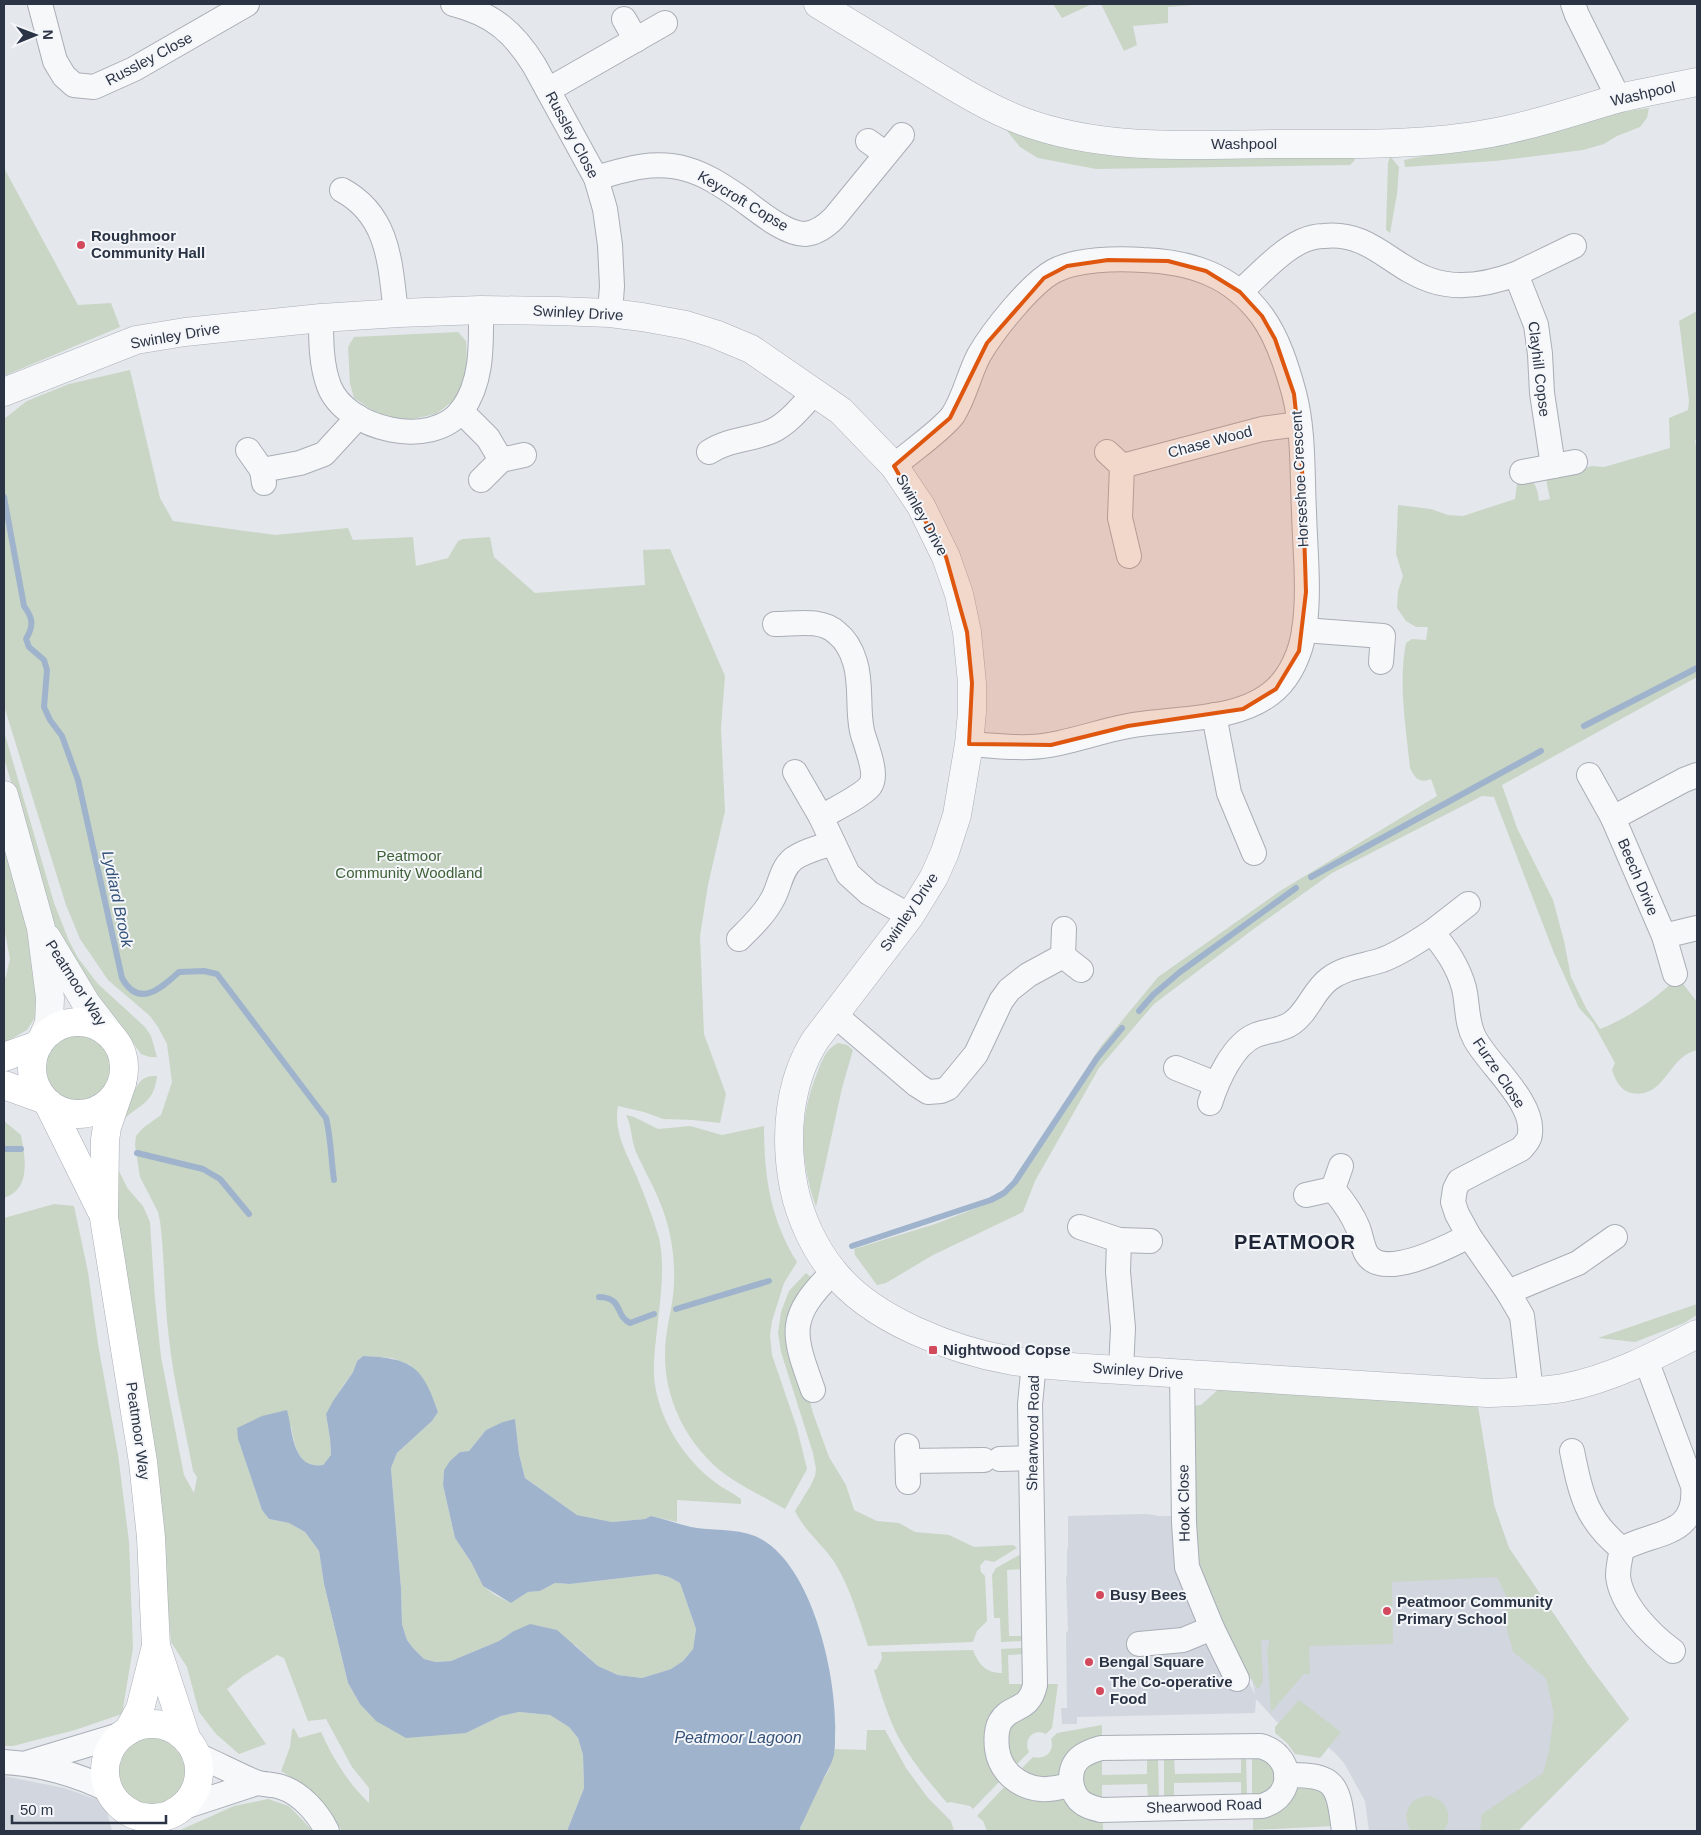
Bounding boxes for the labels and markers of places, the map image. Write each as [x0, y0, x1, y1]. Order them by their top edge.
place label: Roughmoor Community Hall [91, 227, 205, 261]
marker: Roughmoor Community Hall [75, 239, 87, 251]
place label: Nightwood Copse [943, 1341, 1071, 1358]
marker: Nightwood Copse [927, 1344, 939, 1356]
place label: Busy Bees [1110, 1586, 1187, 1603]
marker: Busy Bees [1094, 1589, 1106, 1601]
place label: Peatmoor Community Primary School [1397, 1593, 1554, 1627]
marker: Peatmoor Community Primary School [1381, 1605, 1393, 1617]
place label: Bengal Square [1099, 1653, 1204, 1670]
marker: Bengal Square [1083, 1656, 1095, 1668]
place label: The Co-operative Food [1110, 1673, 1233, 1707]
marker: The Co-operative Food [1094, 1685, 1106, 1697]

